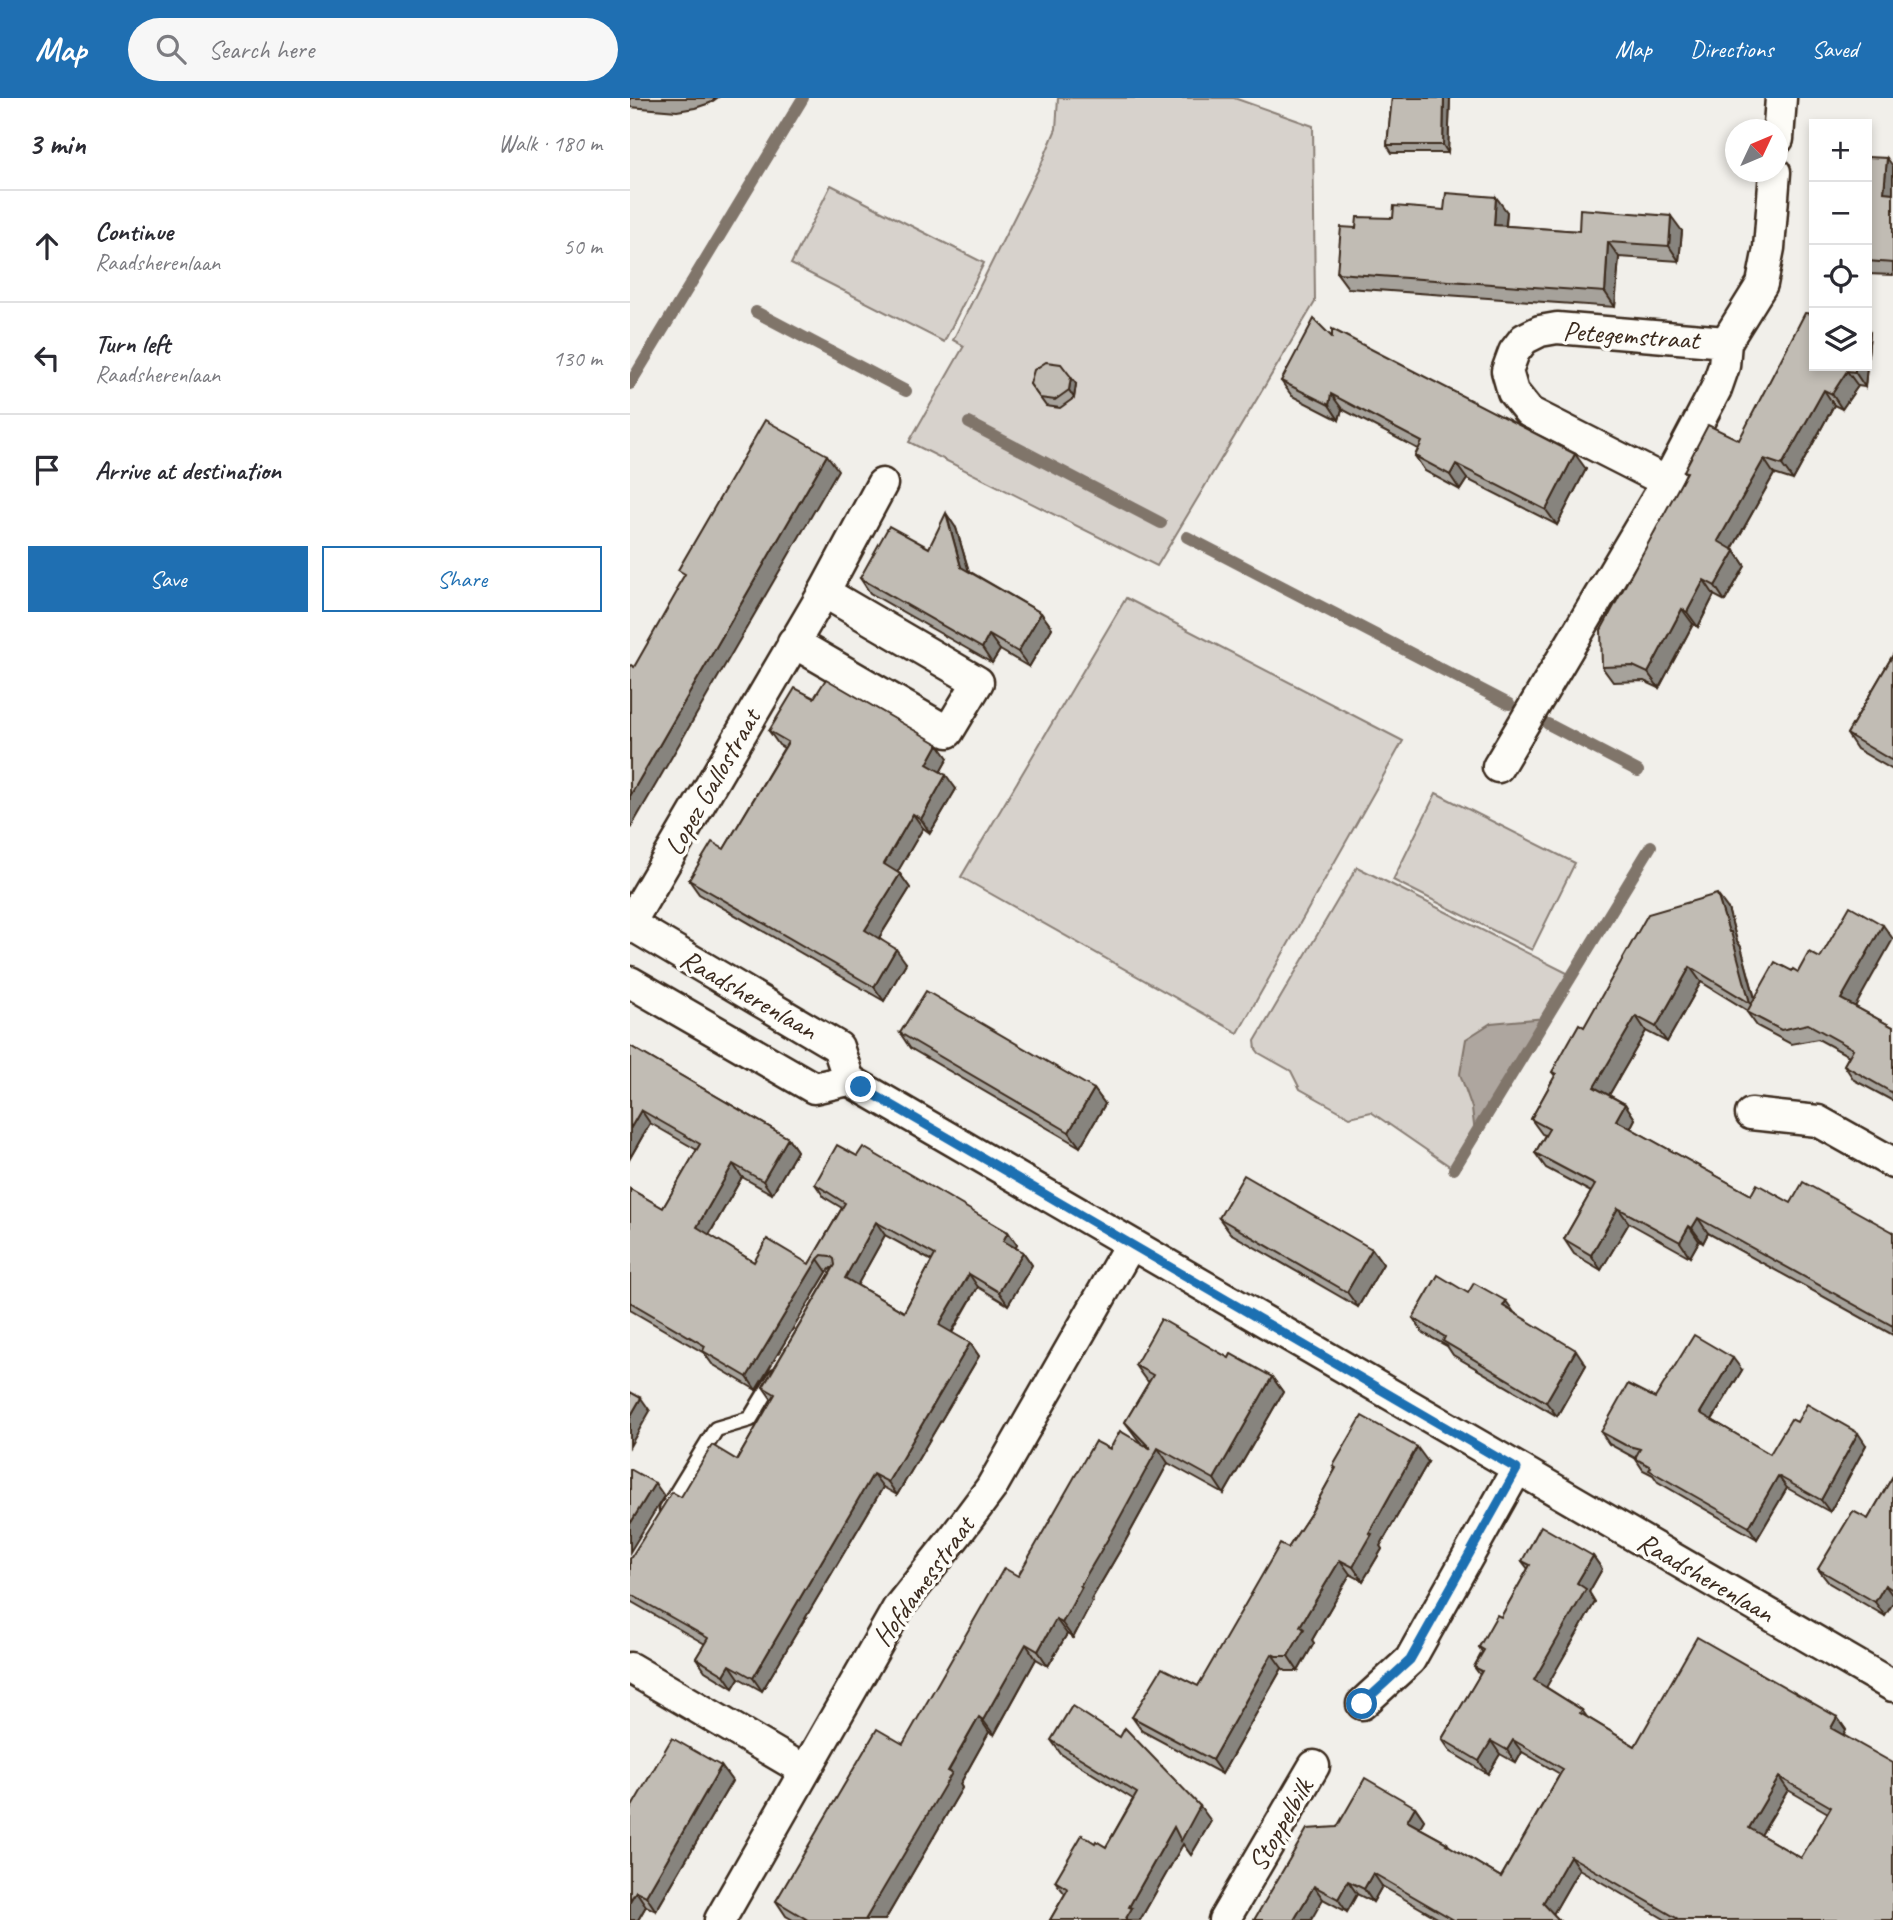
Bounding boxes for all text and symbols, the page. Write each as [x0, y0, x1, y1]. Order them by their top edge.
search box [128, 18, 618, 81]
text: Map [35, 28, 86, 70]
icon: search [152, 30, 190, 68]
text: Search here [208, 33, 314, 66]
text: Map [1615, 34, 1652, 64]
text: Directions [1690, 34, 1773, 64]
text: Saved [1811, 34, 1858, 64]
north arrow [1725, 119, 1788, 182]
map controls [1809, 119, 1872, 371]
button: + [1809, 119, 1872, 182]
text: 3 min [28, 125, 85, 163]
text: Walk · 180 m [498, 129, 602, 158]
button: − [1809, 182, 1872, 245]
text: Continue [95, 215, 173, 248]
icon: ahead [28, 227, 66, 265]
text: 50 m [563, 232, 602, 261]
button: locate [1809, 245, 1872, 308]
text: Raadsherenlaan [95, 248, 220, 277]
button: layers [1809, 308, 1872, 371]
street label: Petegemstraat [1562, 313, 1703, 357]
text: Turn left [95, 327, 170, 360]
icon: left [28, 339, 66, 377]
text: 130 m [553, 344, 602, 373]
text: Raadsherenlaan [95, 360, 220, 389]
icon: arrive [28, 451, 66, 489]
text: Arrive at destination [95, 454, 281, 487]
button: Save [28, 546, 308, 612]
button: Share [322, 546, 602, 612]
street label: Lopez Gallostraat [656, 700, 769, 861]
street label: Raadsherenlaan [674, 941, 825, 1048]
route end [845, 1071, 876, 1102]
street label: Hofdamesstraat [864, 1507, 983, 1653]
street label: Raadsherenlaan [1631, 1524, 1782, 1631]
route start [1346, 1688, 1377, 1719]
street label: Stoppelbilk [1240, 1770, 1322, 1877]

